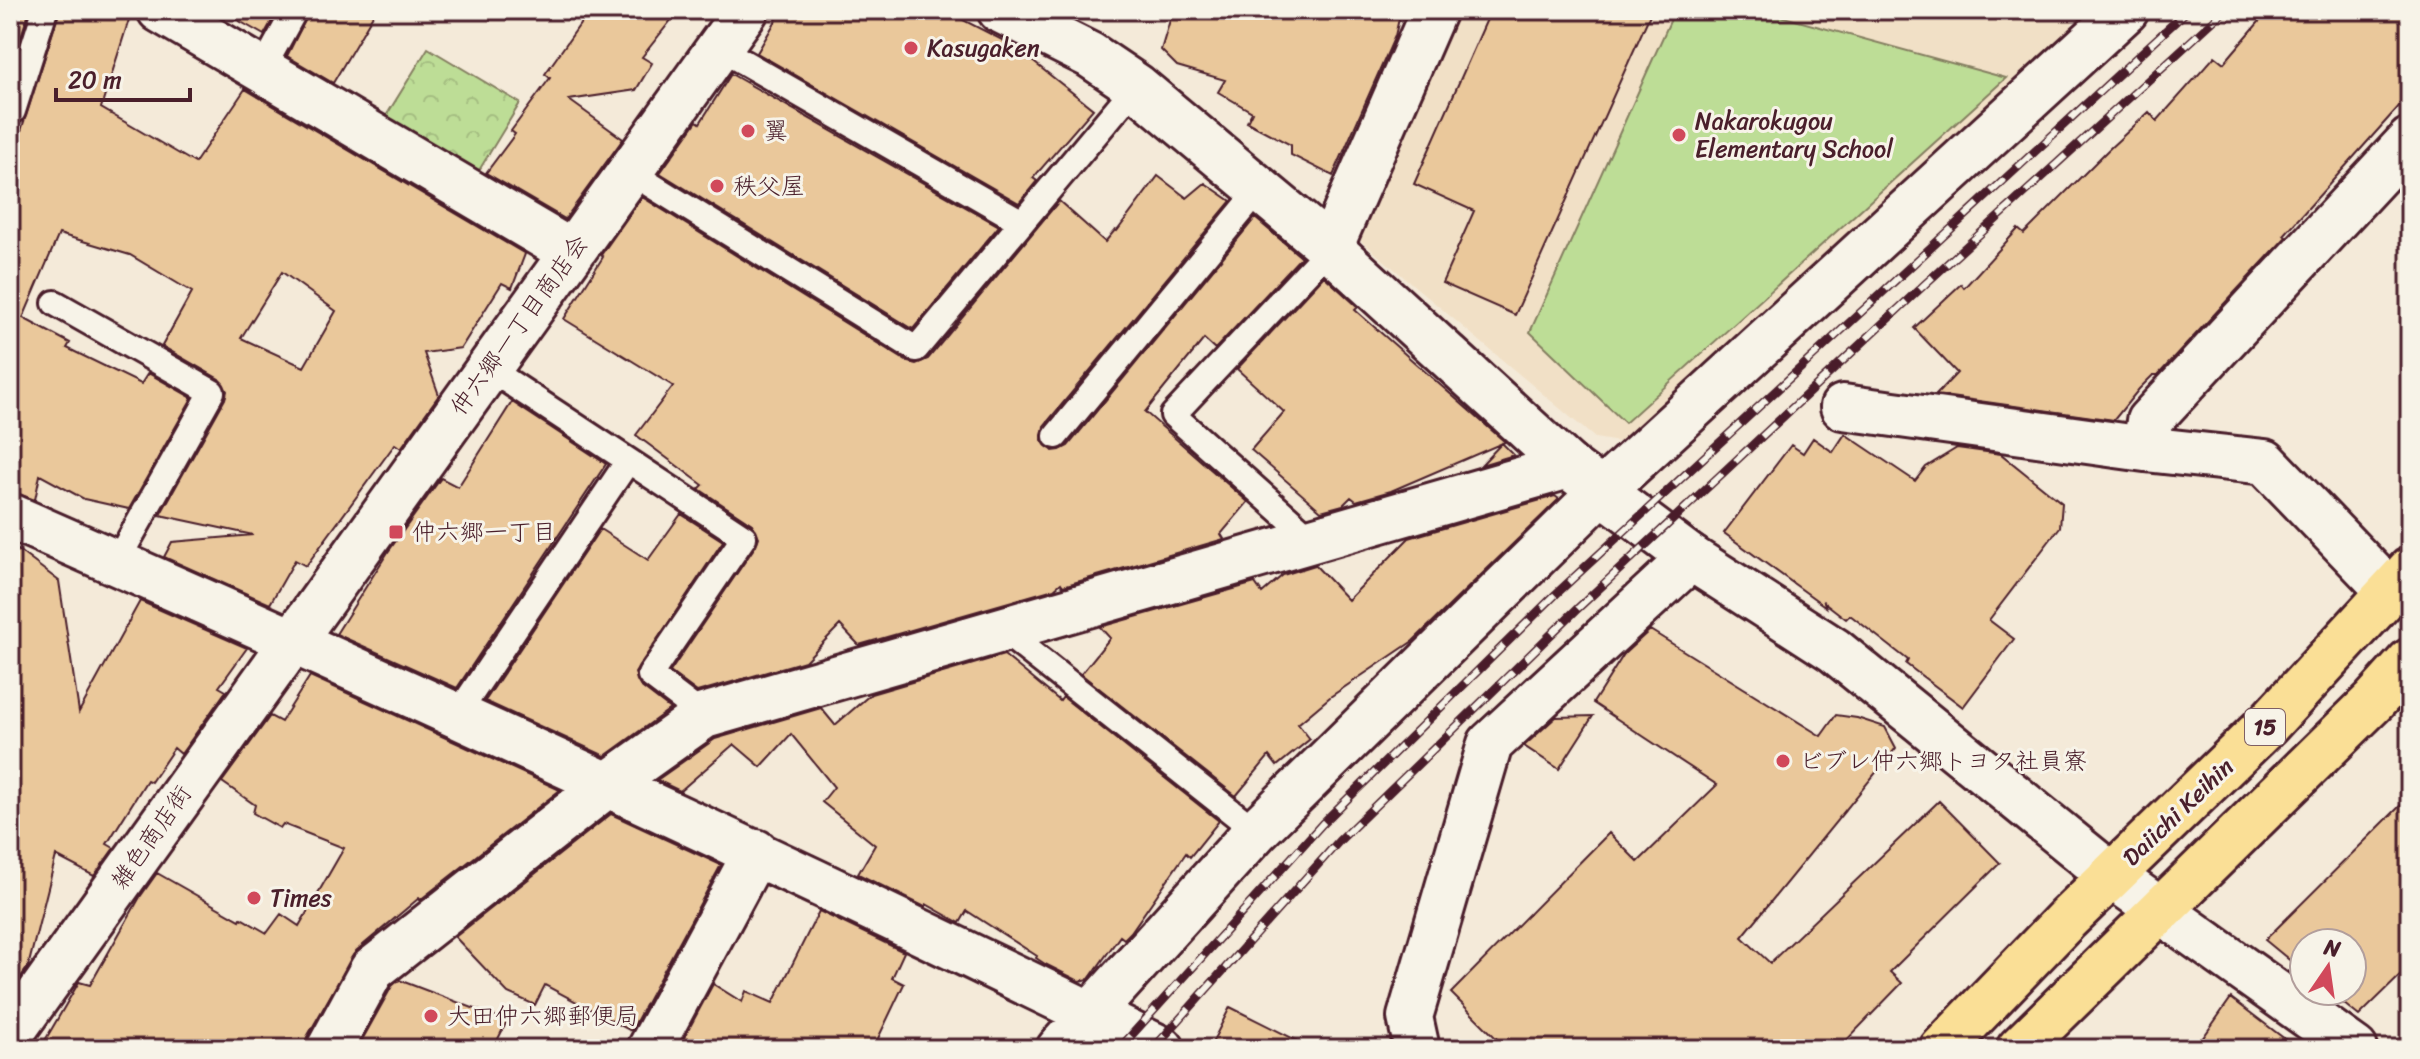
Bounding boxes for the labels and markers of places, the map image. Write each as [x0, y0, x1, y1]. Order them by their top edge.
place label: Kasugaken [927, 27, 1040, 69]
marker: Kasugaken [902, 39, 920, 57]
place label: Nakarokugou Elementary School [1695, 100, 1894, 170]
place label: 翼 [764, 110, 788, 152]
marker: 翼 [739, 122, 757, 140]
marker: Nakarokugou Elementary School [1670, 126, 1688, 144]
place label: 秩父屋 [733, 165, 805, 207]
marker: 秩父屋 [708, 177, 726, 195]
place label: 仲六郷一丁目 [412, 511, 556, 553]
marker: 仲六郷一丁目 [387, 523, 405, 541]
place label: ビブレ仲六郷トヨタ社員寮 [1799, 740, 2087, 782]
marker: ビブレ仲六郷トヨタ社員寮 [1774, 752, 1792, 770]
place label: Times [270, 877, 332, 919]
marker: Times [245, 889, 263, 907]
place label: 大田仲六郷郵便局 [447, 995, 639, 1037]
marker: 大田仲六郷郵便局 [422, 1007, 440, 1025]

